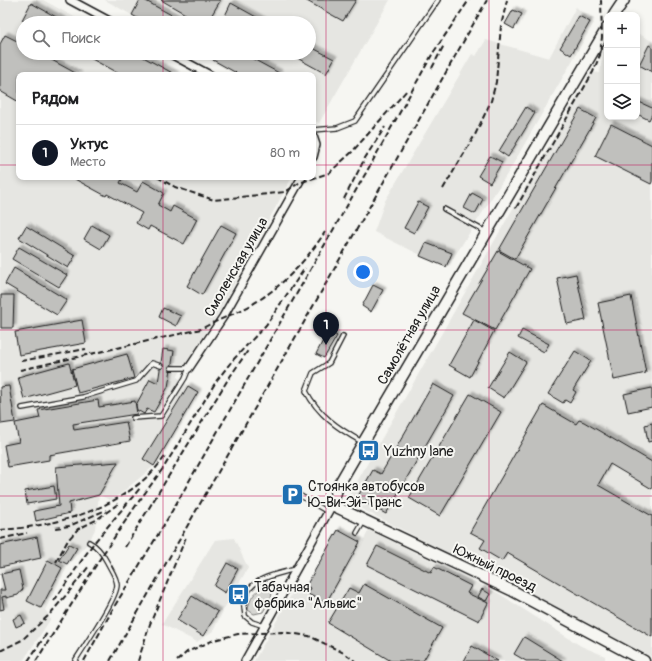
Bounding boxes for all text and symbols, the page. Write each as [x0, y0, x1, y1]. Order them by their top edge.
map controls [604, 12, 640, 120]
button: + [604, 12, 640, 48]
search box [16, 16, 316, 60]
icon: search [30, 27, 52, 49]
text: Поиск [62, 29, 101, 48]
button: − [604, 48, 640, 84]
button: layers [604, 84, 640, 120]
text: Рядом [32, 88, 79, 109]
text: Уктус [70, 135, 108, 154]
text: 1 [42, 145, 48, 161]
text: 80 m [270, 145, 300, 161]
text: Место [70, 154, 106, 170]
street label: Смоленская улица [201, 214, 271, 320]
your location [353, 262, 373, 282]
street label: Самолётная улица [374, 282, 444, 388]
pin: 1 [313, 312, 339, 345]
bus stop icon: Yuzhny lane [355, 438, 381, 464]
place label: Yuzhny lane [383, 443, 454, 460]
place label: Стоянка автобусов Ю-Ви-Эй-Транс [308, 478, 425, 511]
parking icon: Стоянка автобусов Ю-Ви-Эй-Транс [280, 481, 306, 507]
street label: Южный проезд [451, 541, 540, 596]
place label: Табачная фабрика "Альвис" [254, 579, 362, 612]
bus stop icon: Табачная фабрика "Альвис" [226, 582, 252, 608]

